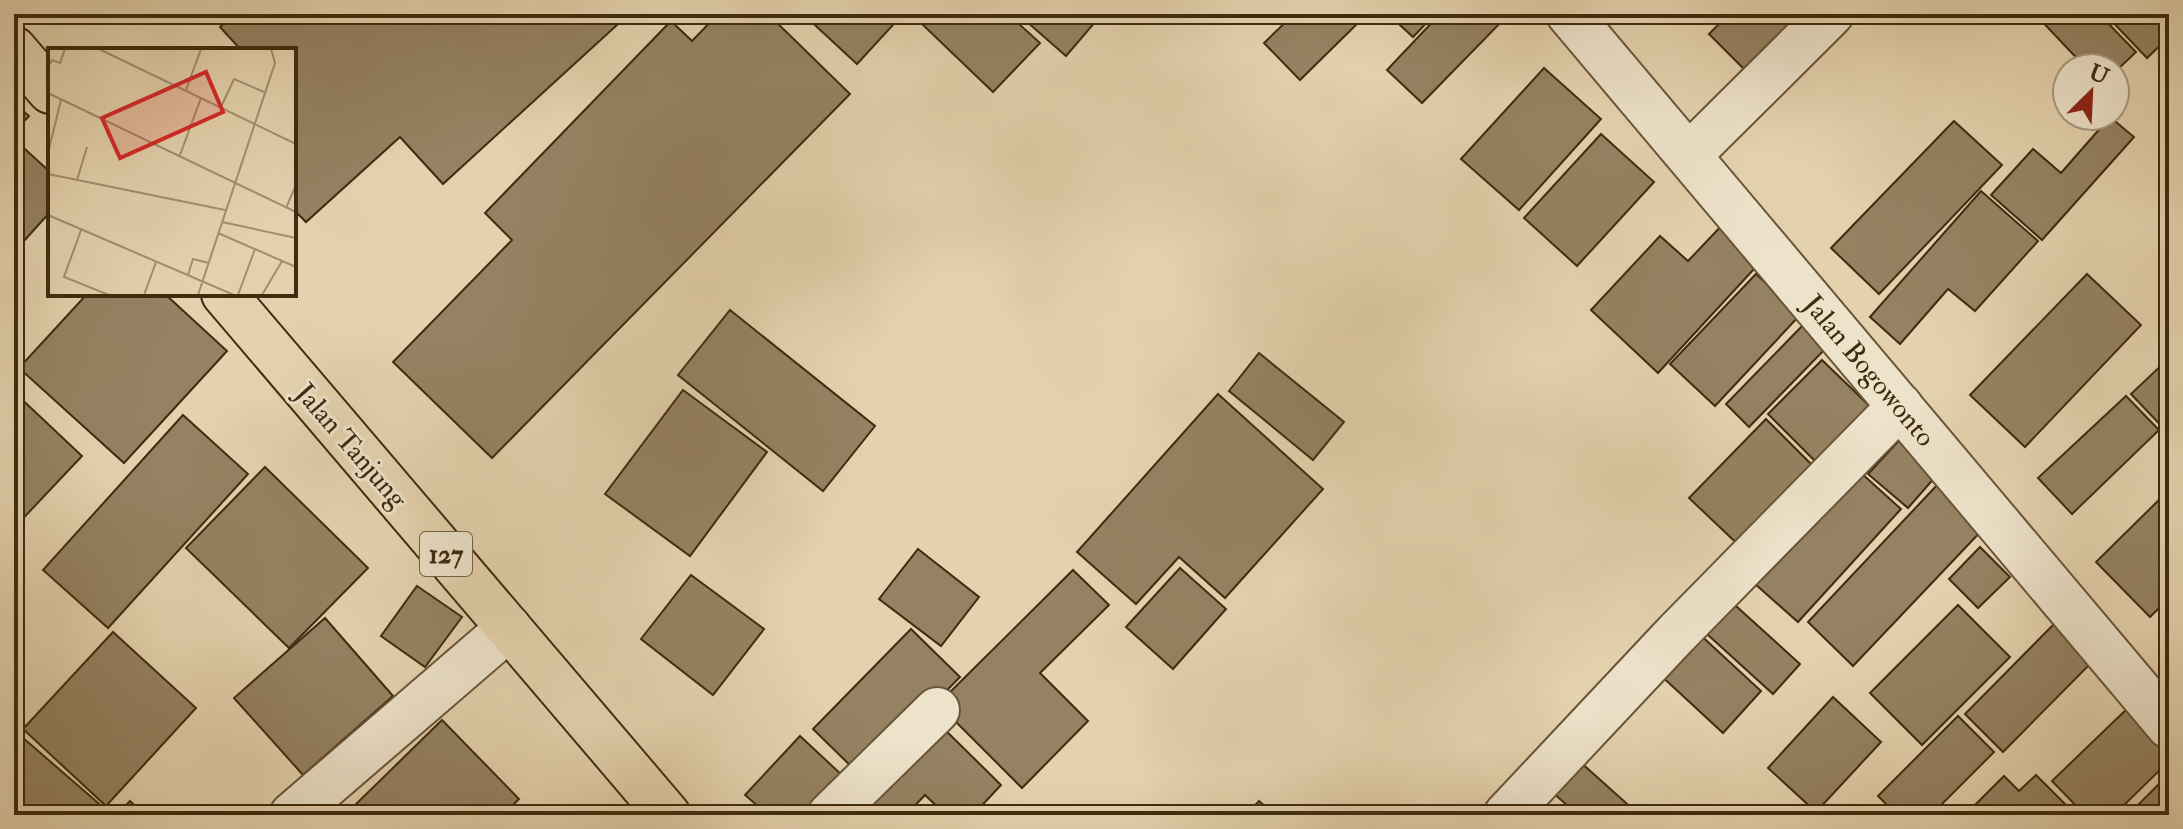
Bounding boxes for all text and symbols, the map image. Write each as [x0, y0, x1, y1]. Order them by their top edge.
inset map [48, 48, 296, 296]
north arrow [2051, 52, 2131, 132]
text: U [2085, 58, 2113, 91]
street label: Jalan Bogowonto [1795, 287, 1943, 454]
street label: Jalan Tanjung [286, 376, 415, 516]
road number: 127 [420, 532, 472, 576]

